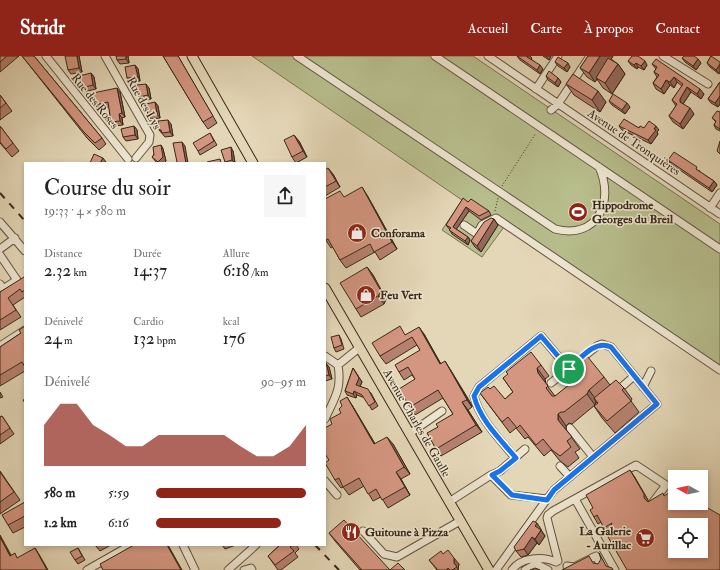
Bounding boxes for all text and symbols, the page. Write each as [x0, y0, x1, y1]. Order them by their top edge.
text: Stridr [20, 16, 65, 40]
text: Accueil [468, 20, 508, 37]
text: Carte [530, 20, 562, 37]
text: À propos [584, 20, 633, 37]
text: Contact [655, 20, 700, 37]
street label: Rue des Roses [68, 70, 122, 132]
street label: Rue des Lys [123, 74, 164, 132]
street label: Avenue de Tronquières [584, 105, 683, 179]
text: Course du soir [44, 174, 171, 202]
button: share [264, 175, 306, 217]
place label: Hippodrome Georges du Breil [592, 198, 674, 227]
sports icon: Hippodrome Georges du Breil [567, 201, 589, 223]
text: 19:33 · 4 × 580 m [44, 203, 126, 219]
shop icon: Conforama [346, 222, 368, 244]
place label: Conforama [371, 226, 426, 241]
text: Distance [44, 247, 82, 260]
text: Durée [133, 247, 161, 260]
text: Allure [223, 247, 250, 260]
text: 2.32 [44, 260, 71, 281]
text: 14:37 [133, 260, 167, 281]
text: 6:18 [223, 260, 249, 281]
text: km [71, 266, 87, 279]
text: /km [249, 266, 268, 279]
shop icon: Feu Vert [355, 284, 377, 306]
place label: Feu Vert [380, 288, 422, 303]
text: Dénivelé [44, 315, 83, 328]
text: Cardio [133, 315, 163, 328]
text: kcal [223, 315, 240, 328]
text: 24 [44, 328, 62, 349]
text: 132 [133, 328, 155, 349]
text: 176 [223, 328, 245, 349]
text: m [62, 334, 73, 347]
text: bpm [155, 334, 176, 347]
pin [552, 352, 586, 386]
icon: arrive [558, 358, 580, 380]
street label: Avenue Charles de Gaulle [379, 366, 454, 480]
text: Dénivelé [44, 374, 90, 390]
text: 90–95 m [261, 374, 306, 390]
north arrow [668, 470, 708, 510]
map controls [668, 470, 708, 558]
text: 580 m [44, 485, 75, 501]
text: 5:59 [108, 485, 129, 501]
text: 1.2 km [44, 515, 77, 531]
text: 6:16 [108, 515, 129, 531]
button: locate [668, 518, 708, 558]
restaurant icon: Guitoune à Pizza [340, 521, 362, 543]
place label: La Galerie - Aurillac [579, 524, 632, 553]
place label: Guitoune à Pizza [365, 525, 449, 540]
supermarket icon: La Galerie - Aurillac [634, 527, 656, 549]

